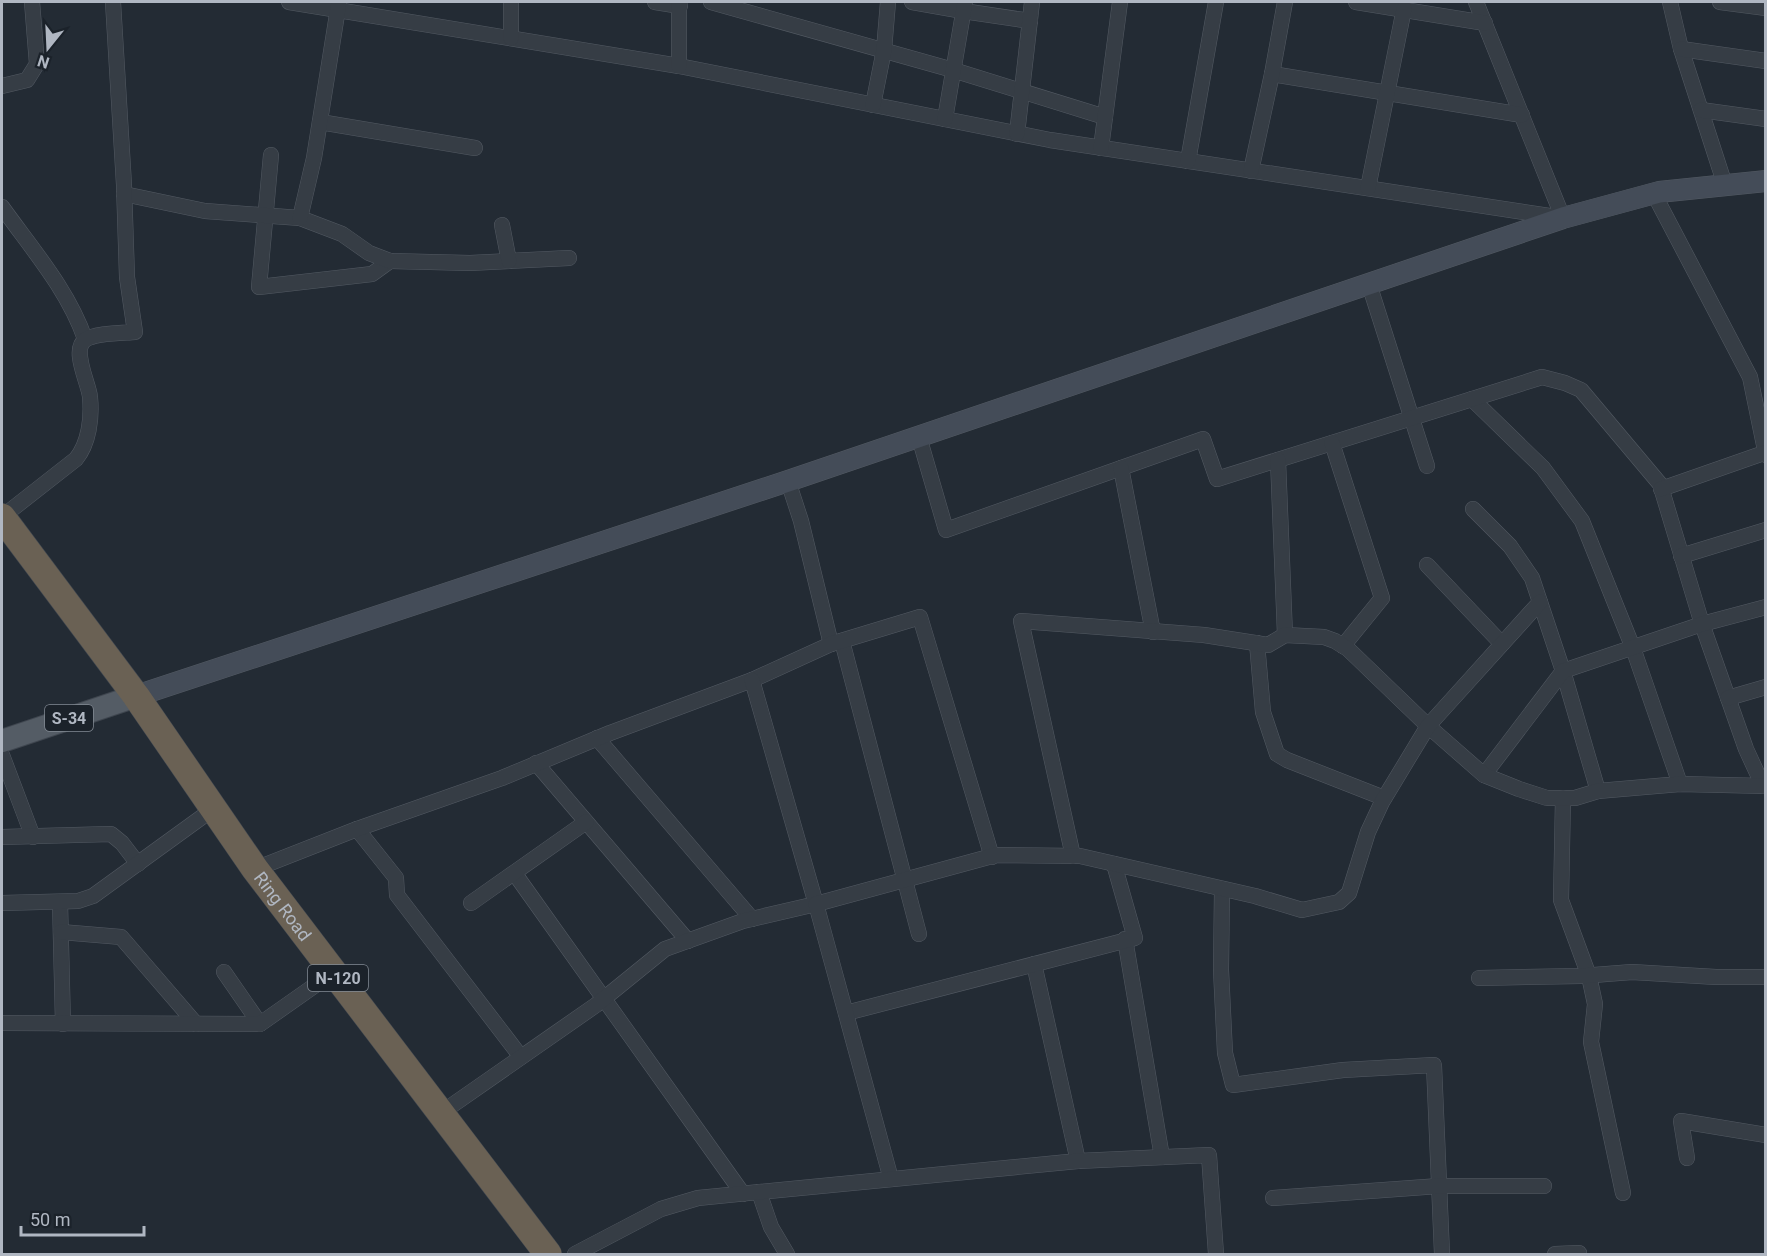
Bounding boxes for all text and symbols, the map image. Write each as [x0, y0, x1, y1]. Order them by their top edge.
north arrow [18, 18, 78, 78]
text: N [35, 51, 52, 73]
road number: S-34 [45, 705, 93, 731]
street label: Ring Road [250, 867, 316, 945]
road number: N-120 [308, 965, 368, 991]
scale bar [21, 1199, 144, 1237]
text: 50 m [30, 1209, 70, 1230]

